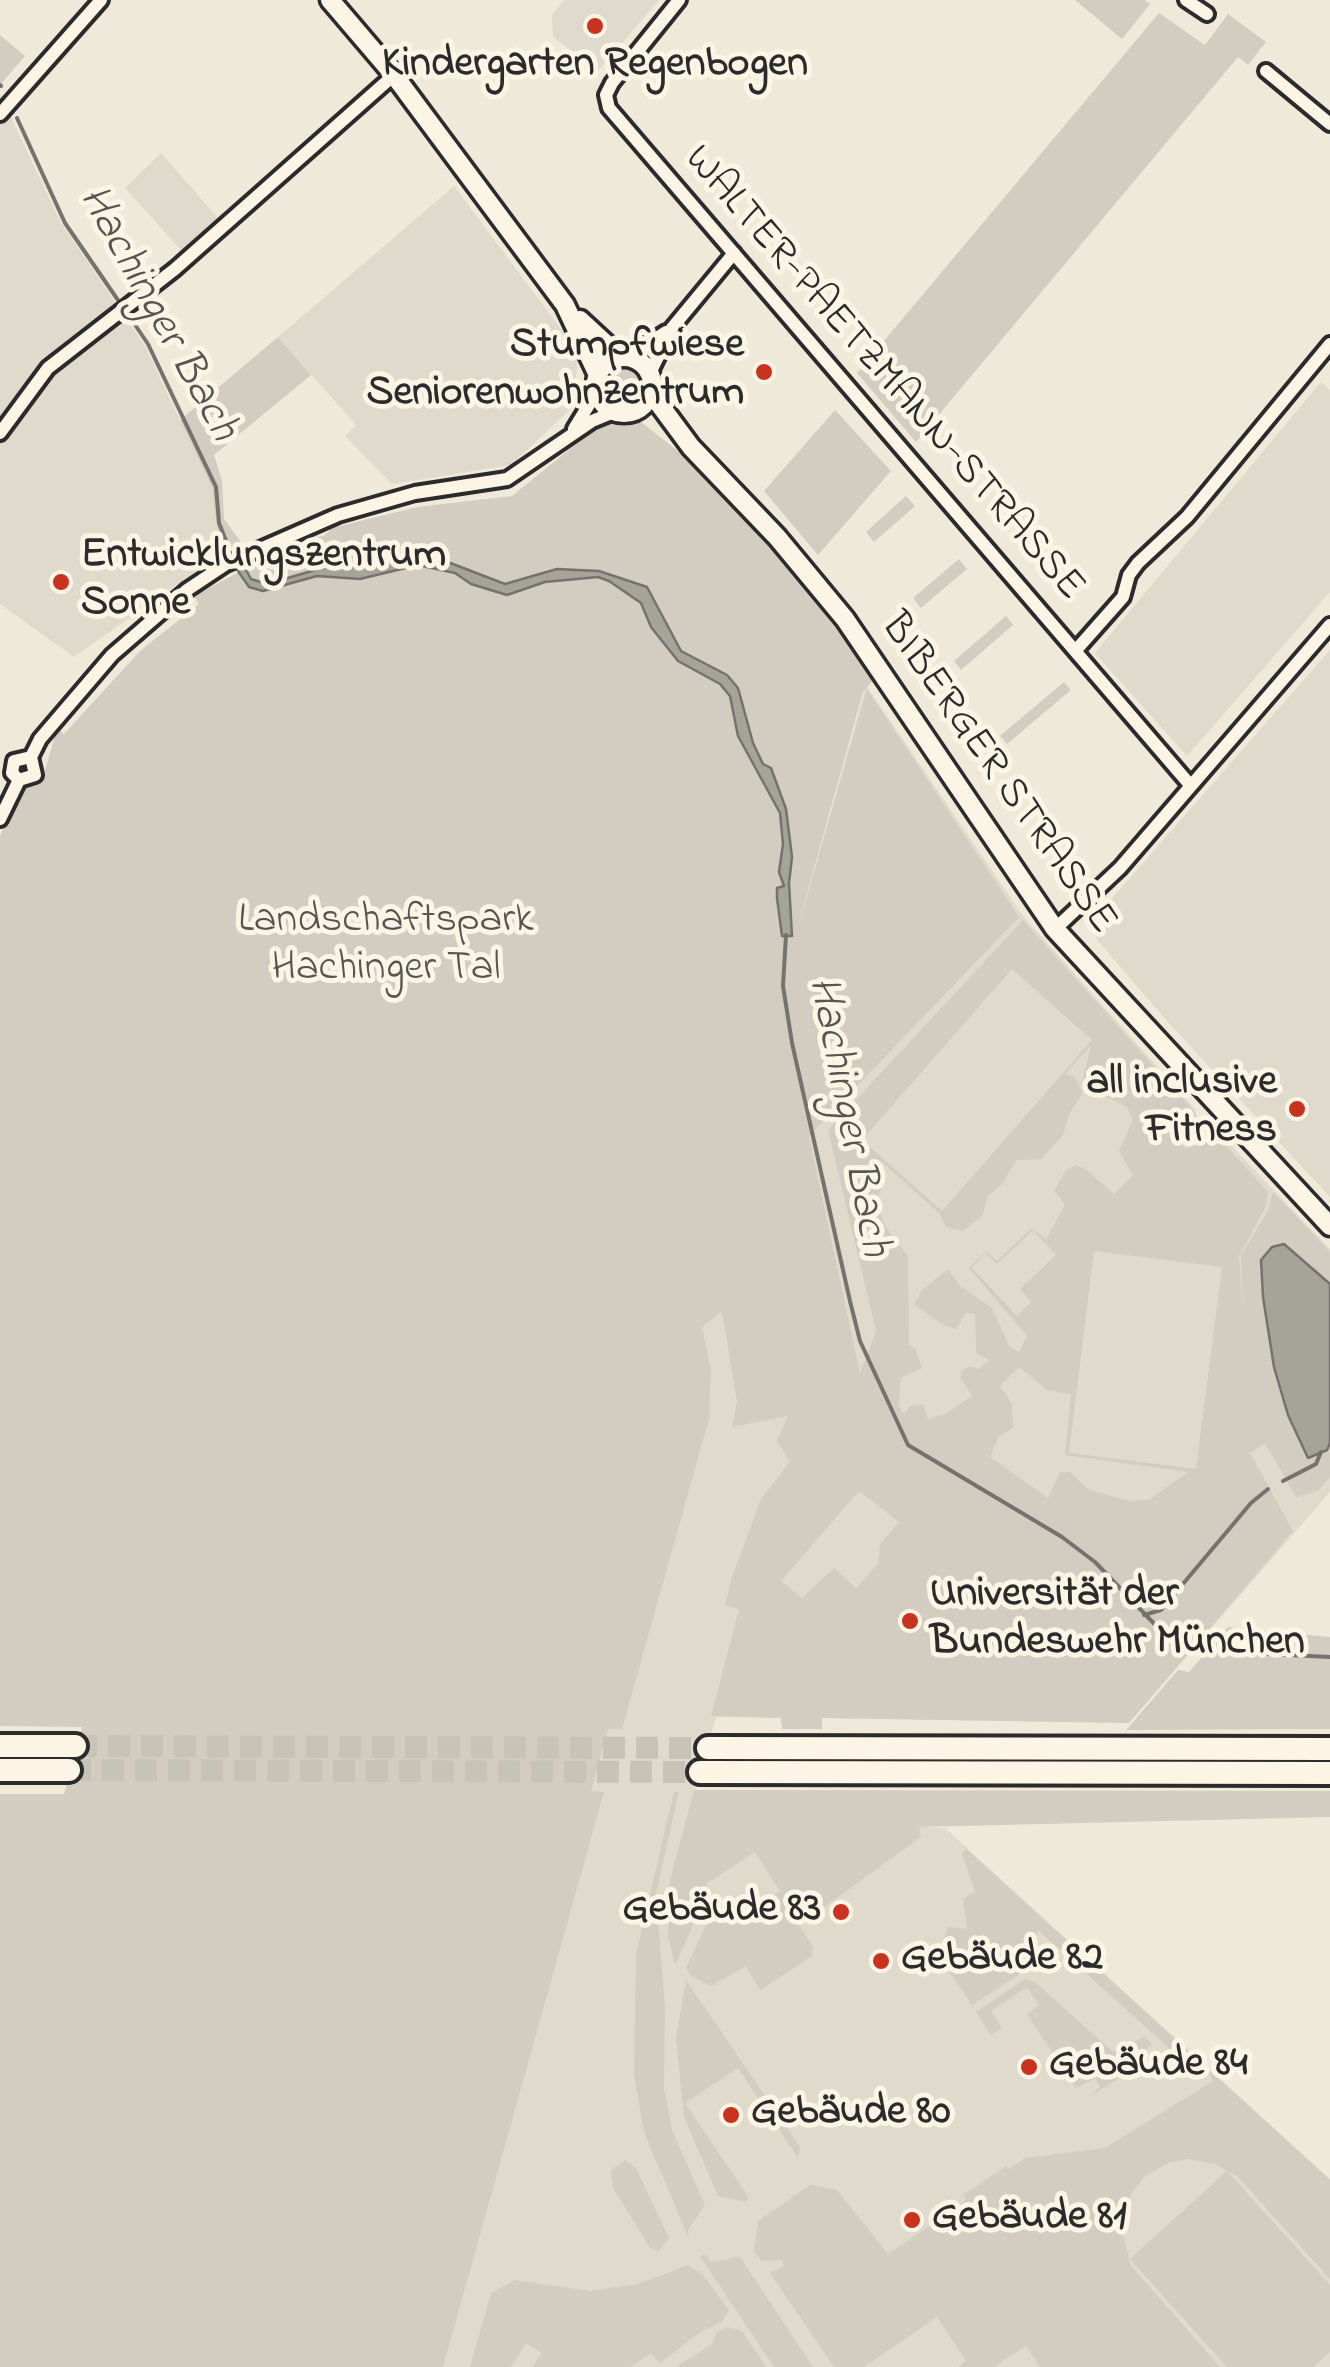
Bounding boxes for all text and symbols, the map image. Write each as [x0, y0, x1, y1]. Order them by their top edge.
marker: Kindergarten Regenbogen [584, 15, 606, 37]
place label: Kindergarten Regenbogen [382, 42, 808, 92]
street label: WALTER-PAETZMANN-STRASSE [670, 137, 1094, 613]
water label: Hachinger Bach [63, 178, 247, 452]
place label: Stumpfwiese Seniorenwohnzentrum [366, 323, 744, 422]
marker: Stumpfwiese Seniorenwohnzentrum [753, 361, 775, 383]
place label: Entwicklungszentrum Sonne [81, 533, 446, 632]
marker: Entwicklungszentrum Sonne [50, 571, 72, 593]
street label: BIBERGER STRASSE [866, 605, 1126, 945]
park label: Landschaftspark Hachinger Tal [238, 898, 534, 996]
water label: Hachinger Bach [791, 973, 899, 1261]
place label: all inclusive Fitness [1087, 1060, 1277, 1158]
marker: all inclusive Fitness [1286, 1098, 1308, 1120]
place label: Universität der Bundeswehr München [930, 1572, 1305, 1670]
marker: Universität der Bundeswehr München [899, 1610, 921, 1632]
place label: Gebäude 83 [623, 1887, 821, 1937]
marker: Gebäude 83 [830, 1901, 852, 1923]
place label: Gebäude 82 [901, 1936, 1103, 1986]
marker: Gebäude 82 [870, 1950, 892, 1972]
place label: Gebäude 84 [1049, 2042, 1247, 2092]
marker: Gebäude 84 [1018, 2056, 1040, 2078]
place label: Gebäude 80 [751, 2090, 950, 2140]
marker: Gebäude 80 [720, 2104, 742, 2126]
place label: Gebäude 81 [932, 2195, 1127, 2245]
marker: Gebäude 81 [901, 2209, 923, 2231]

